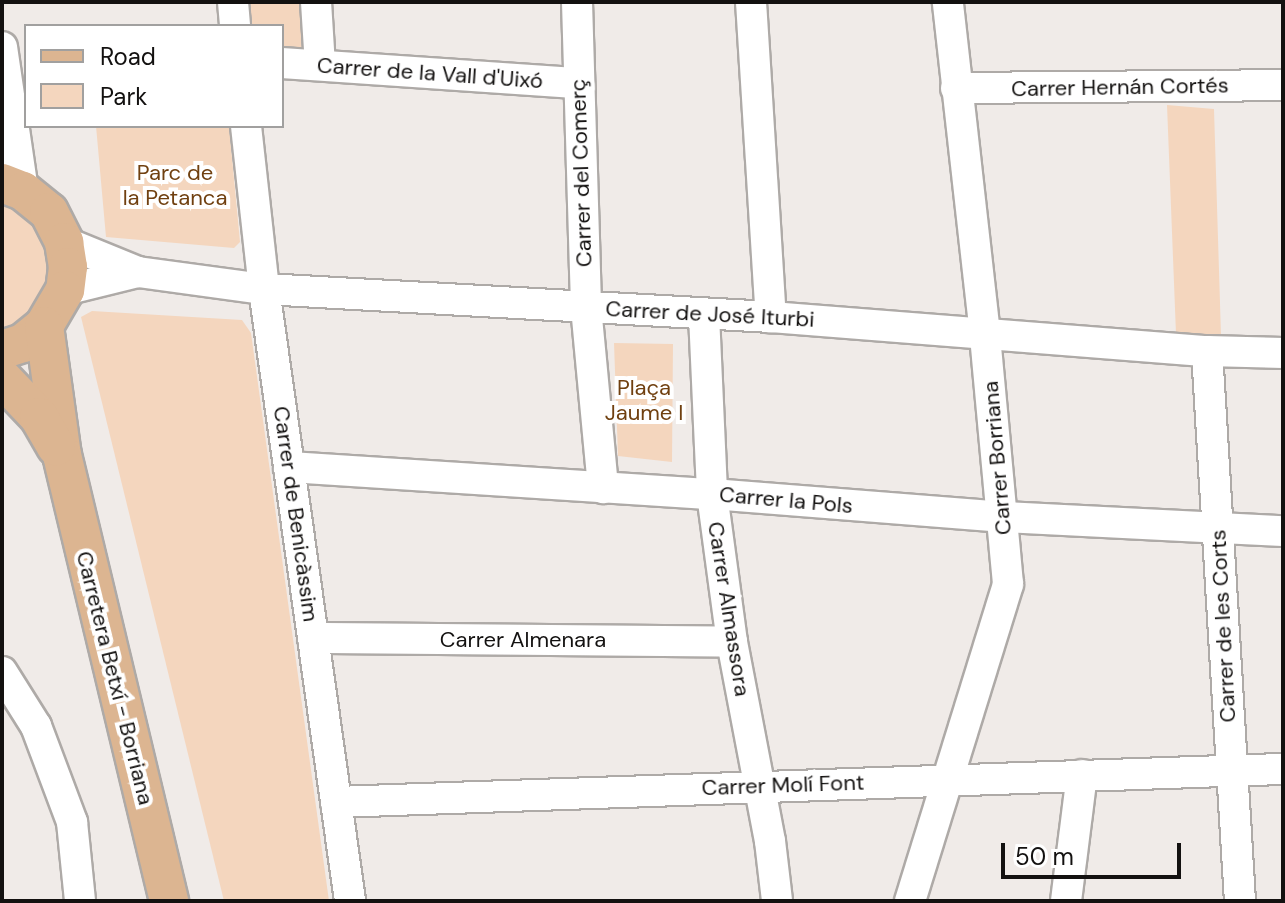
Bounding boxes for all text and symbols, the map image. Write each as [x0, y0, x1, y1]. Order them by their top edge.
legend [24, 24, 284, 128]
text: Road [100, 41, 156, 72]
street label: Carrer de la Vall d'Uixó [316, 52, 544, 94]
street label: Carrer Hernán Cortés [1011, 72, 1229, 102]
street label: Carrer del Comerç [565, 78, 597, 268]
text: Park [100, 81, 147, 112]
park label: Parc de la Petanca [123, 159, 227, 210]
street label: Carrer de José Iturbi [605, 295, 815, 333]
park label: Plaça Jaume I [605, 374, 683, 426]
street label: Carrer Borriana [977, 380, 1017, 536]
street label: Carrer de Benicàssim [268, 405, 324, 623]
street label: Carrer la Pols [718, 481, 854, 519]
street label: Carrer Almassora [702, 520, 756, 698]
street label: Carrer de les Corts [1205, 529, 1241, 723]
street label: Carretera Betxí - Borriana [71, 548, 159, 808]
street label: Carrer Almenara [440, 627, 606, 653]
street label: Carrer Molí Font [701, 769, 865, 801]
scale bar [1005, 827, 1185, 877]
text: 50 m [1015, 841, 1074, 872]

